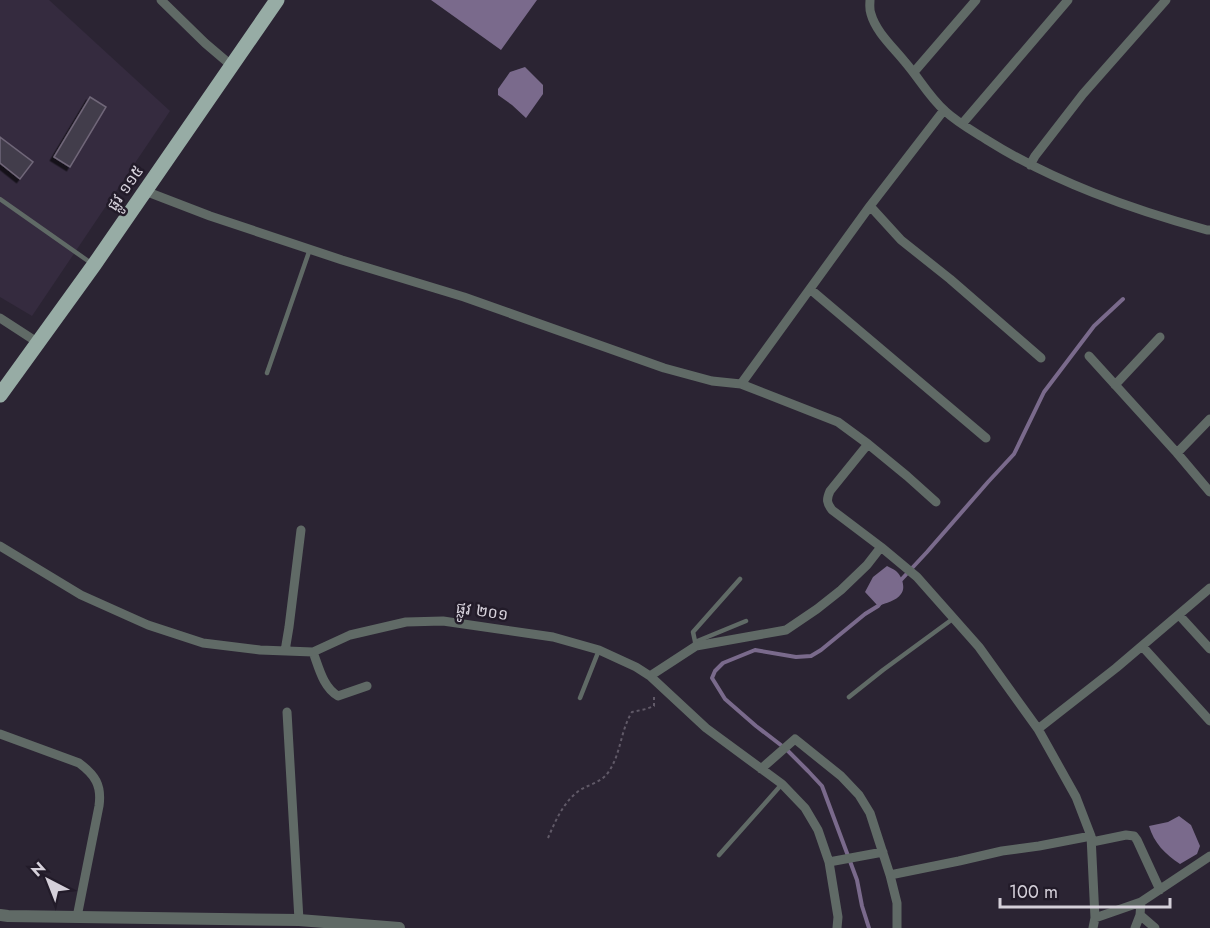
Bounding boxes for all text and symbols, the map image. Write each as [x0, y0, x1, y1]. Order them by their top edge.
street label: ផ្លូវ ១១៥ [101, 161, 151, 217]
street label: ផ្លូវ ២០១ [454, 596, 510, 629]
north arrow [18, 850, 78, 910]
text: N [26, 856, 51, 882]
scale bar [1000, 871, 1170, 909]
text: 100 m [1009, 879, 1058, 905]

